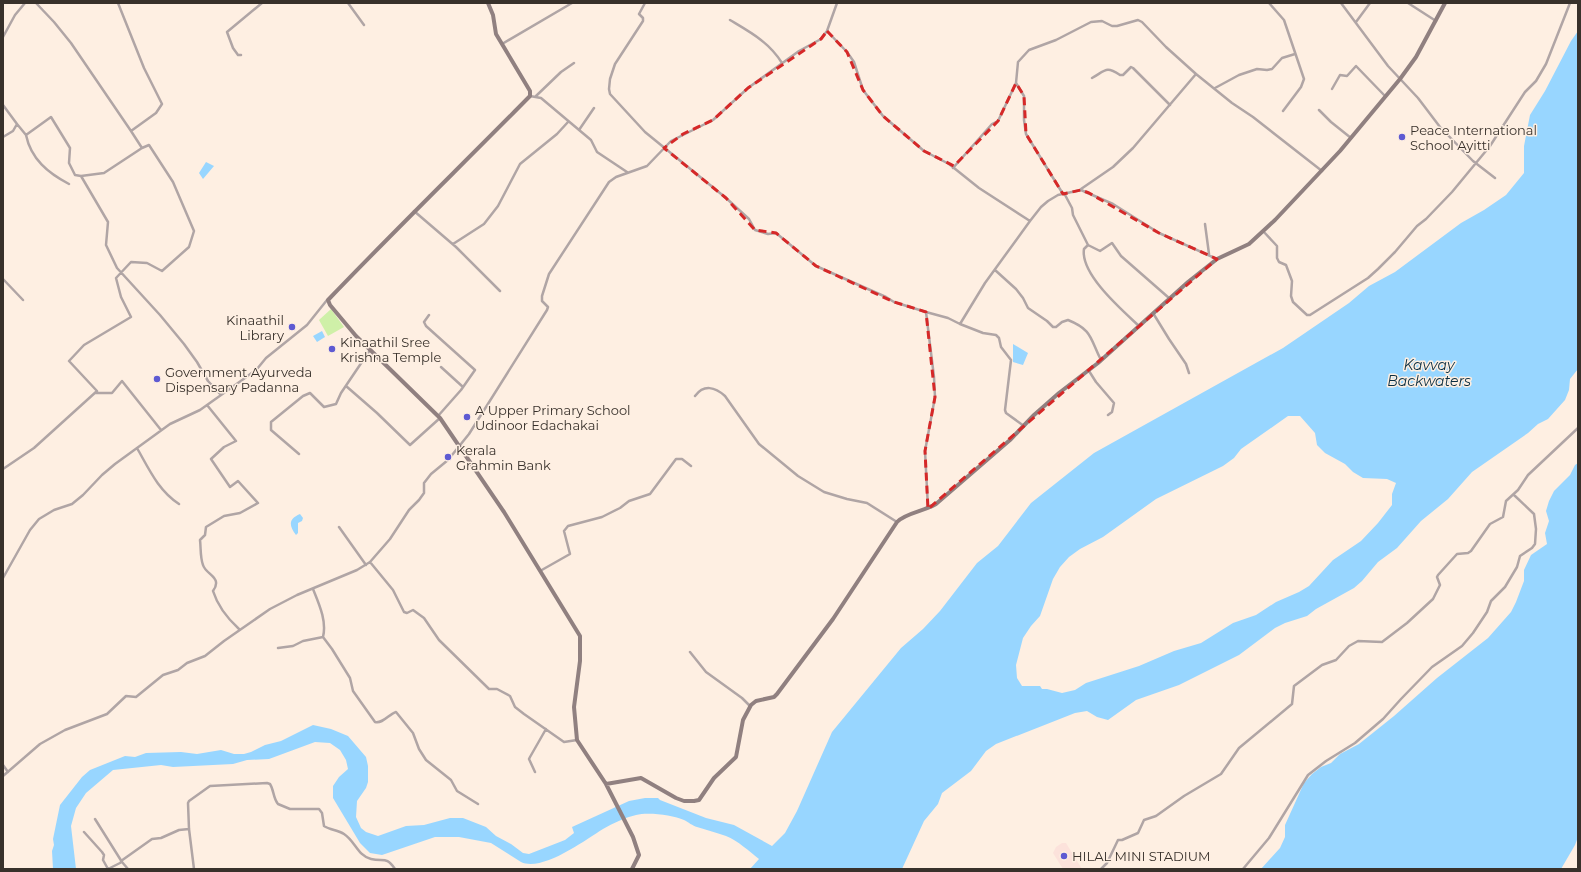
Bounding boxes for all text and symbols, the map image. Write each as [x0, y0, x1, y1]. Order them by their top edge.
place label: Peace International School Ayitti [1410, 122, 1537, 153]
marker: Peace International School Ayitti [1397, 132, 1407, 142]
place label: Kinaathil Library [226, 312, 285, 343]
marker: Kinaathil Library [287, 322, 297, 332]
place label: Kinaathil Sree Krishna Temple [340, 334, 441, 365]
marker: Kinaathil Sree Krishna Temple [327, 344, 337, 354]
water label: Kavvay Backwaters [1387, 356, 1471, 390]
place label: Government Ayurveda Dispensary Padanna [165, 364, 312, 395]
marker: Government Ayurveda Dispensary Padanna [152, 374, 162, 384]
place label: A Upper Primary School Udinoor Edachakai [475, 402, 631, 433]
marker: A Upper Primary School Udinoor Edachakai [462, 412, 472, 422]
place label: Kerala Grahmin Bank [456, 442, 551, 473]
marker: Kerala Grahmin Bank [443, 452, 453, 462]
place label: HILAL MINI STADIUM [1072, 848, 1210, 864]
marker: HILAL MINI STADIUM [1059, 851, 1069, 861]

